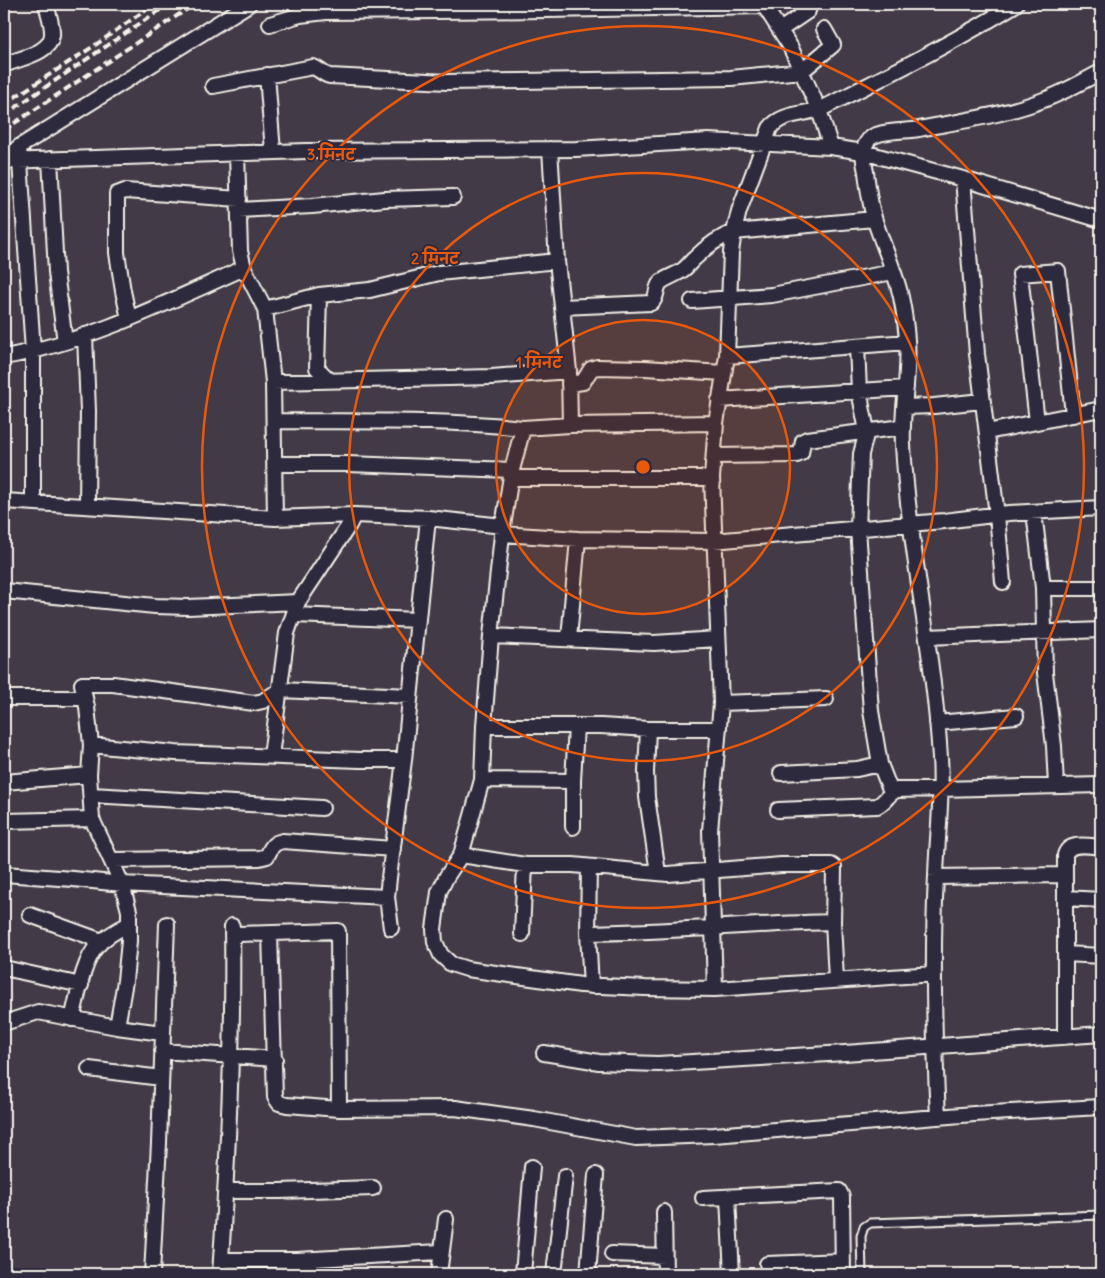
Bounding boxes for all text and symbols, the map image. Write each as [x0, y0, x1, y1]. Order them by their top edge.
text: 3 मिनट [307, 142, 356, 164]
text: 2 मिनट [411, 246, 460, 268]
text: 1 मिनट [516, 350, 563, 372]
centre of rings [634, 458, 652, 476]

